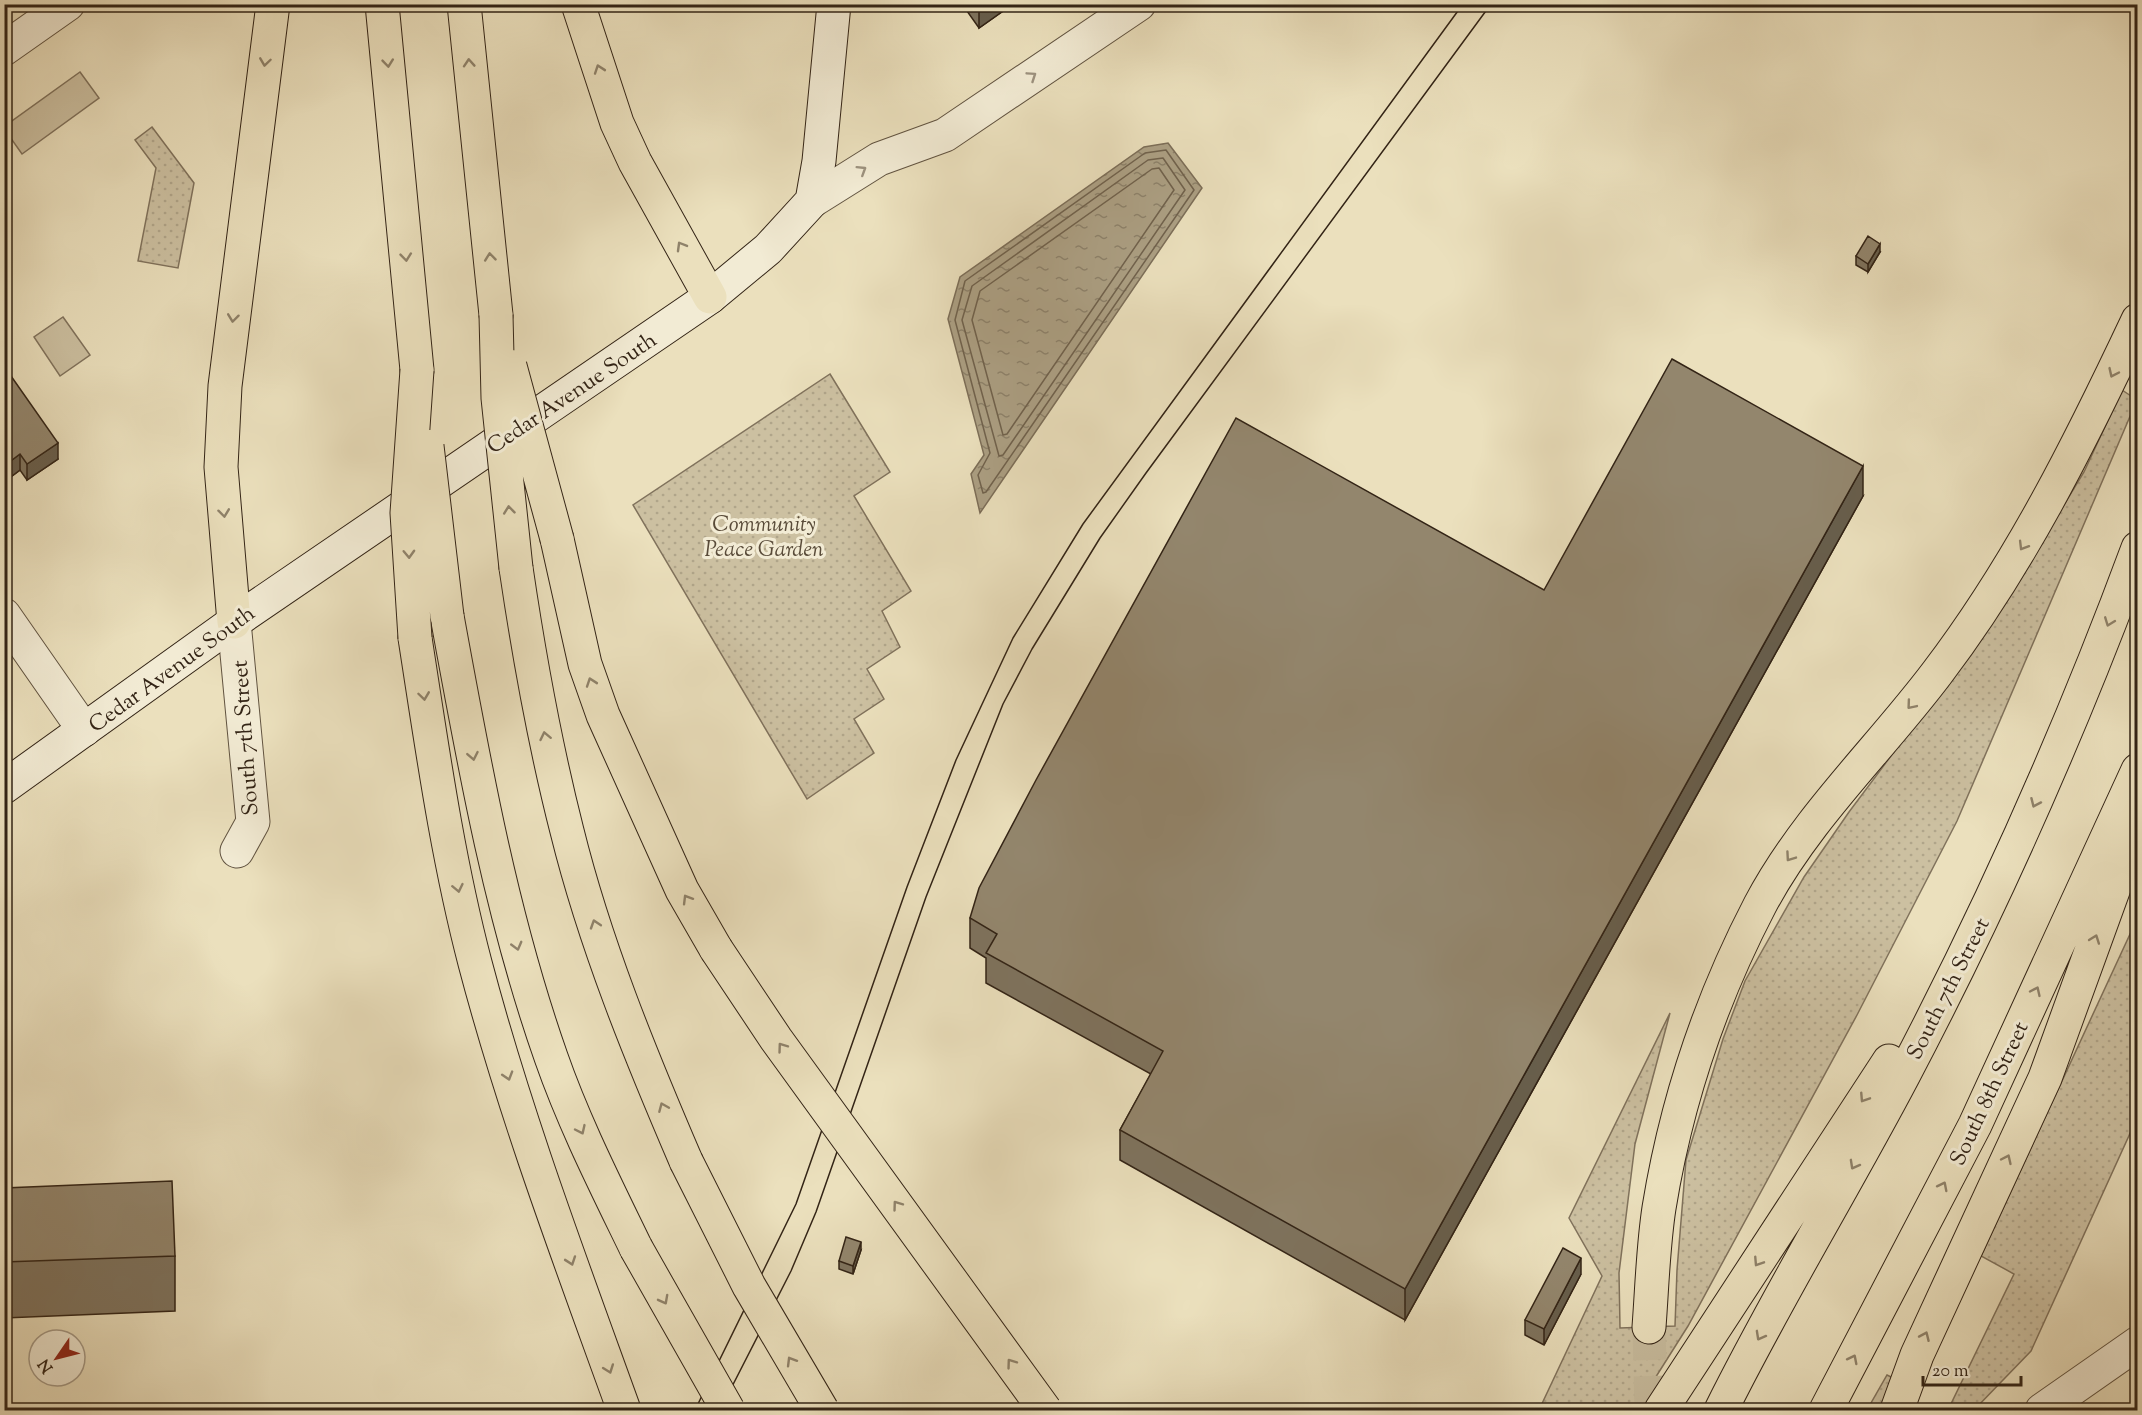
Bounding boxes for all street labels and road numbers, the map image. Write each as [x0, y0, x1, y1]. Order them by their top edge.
street label: Cedar Avenue South [481, 326, 664, 463]
street label: Cedar Avenue South [83, 599, 263, 742]
street label: South 7th Street [226, 658, 268, 817]
street label: South 7th Street [1900, 912, 2000, 1066]
street label: South 8th Street [1943, 1016, 2038, 1172]

